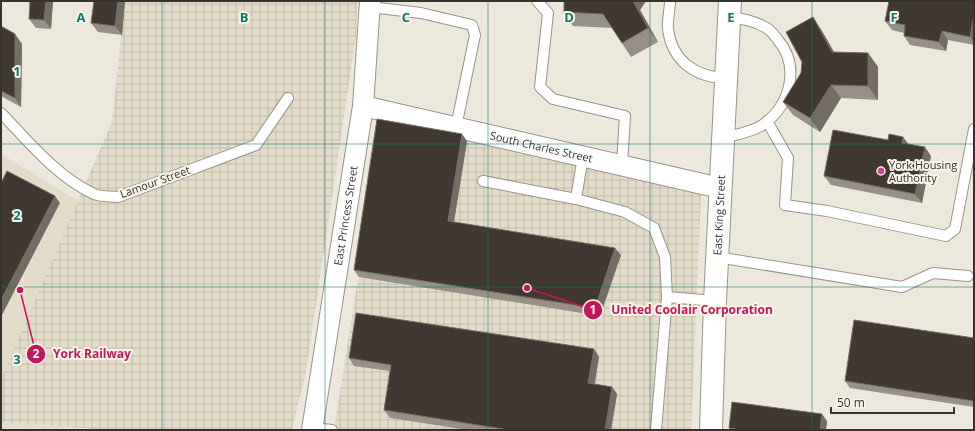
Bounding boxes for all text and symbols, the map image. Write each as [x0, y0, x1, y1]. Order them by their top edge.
text: A [77, 8, 86, 26]
text: B [240, 8, 249, 26]
text: C [402, 8, 410, 26]
text: D [564, 8, 574, 26]
text: E [727, 8, 735, 26]
text: F [890, 8, 898, 26]
text: 1 [13, 62, 21, 80]
street label: South Charles Street [489, 127, 594, 166]
place label: York Housing Authority [889, 157, 957, 185]
street label: Lamour Street [118, 162, 192, 201]
street label: East Princess Street [330, 165, 360, 266]
marker: York Housing Authority [876, 166, 886, 176]
street label: East King Street [709, 175, 728, 256]
text: 2 [13, 206, 21, 224]
callout: United Coolair Corporation [583, 298, 781, 322]
text: 1 [590, 301, 596, 318]
text: United Coolair Corporation [611, 301, 773, 318]
callout: York Railway [26, 342, 139, 366]
text: 2 [33, 345, 40, 362]
text: York Railway [53, 345, 131, 362]
text: 3 [13, 350, 21, 368]
scale bar [831, 389, 954, 415]
text: 50 m [837, 394, 865, 411]

